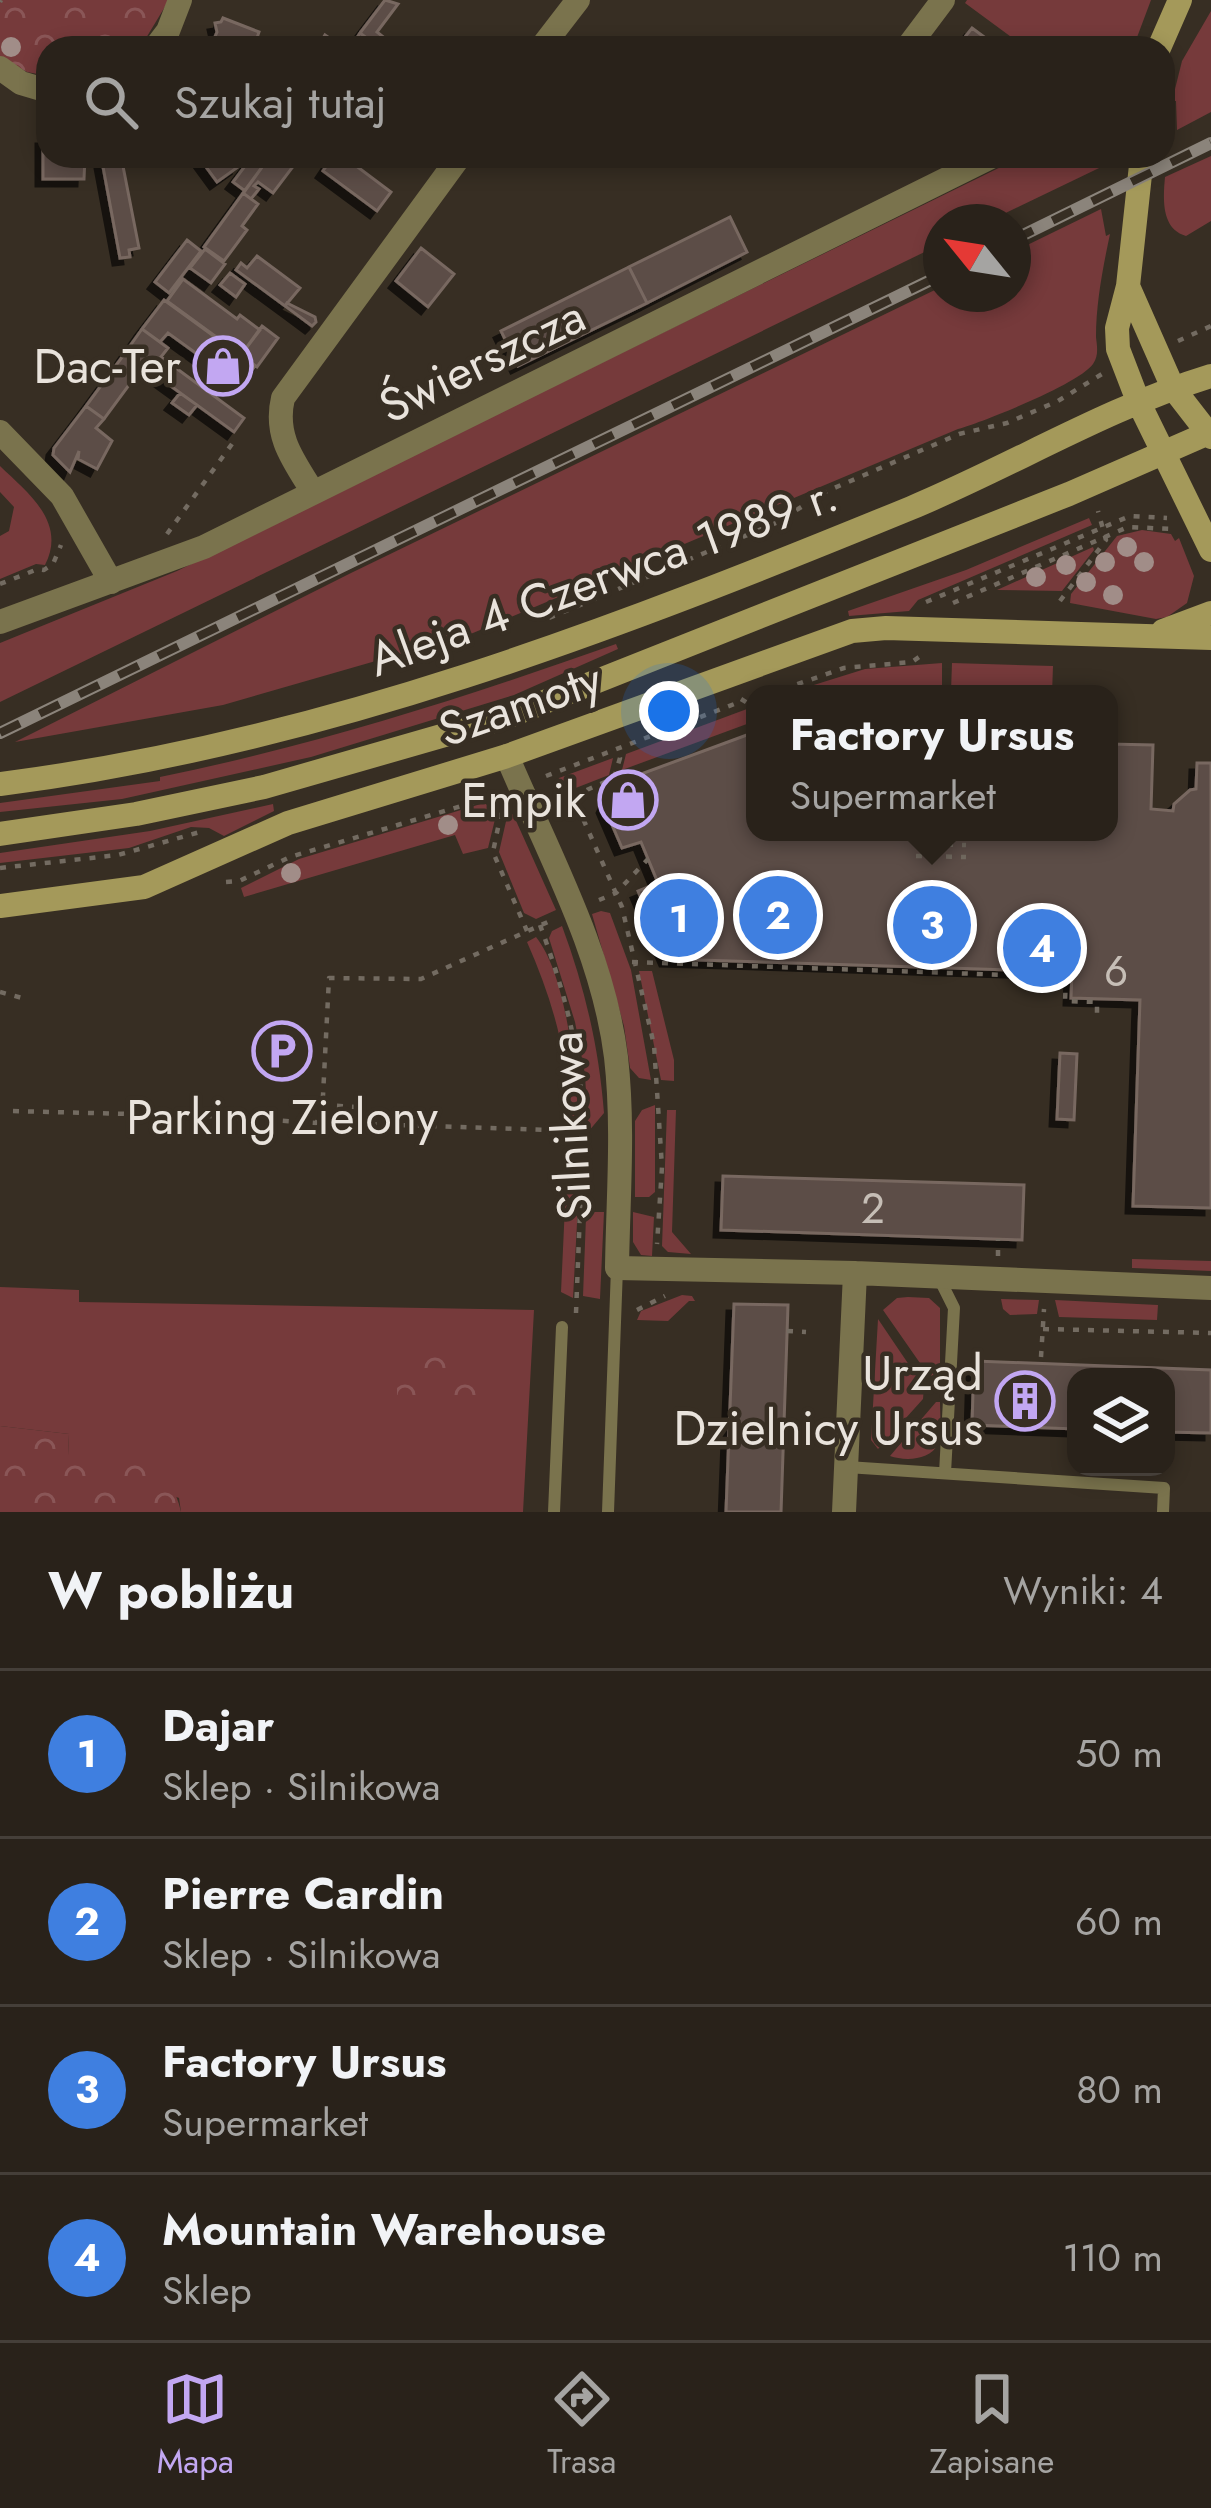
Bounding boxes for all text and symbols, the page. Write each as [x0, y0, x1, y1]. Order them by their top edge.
search box [36, 36, 1175, 168]
icon: search [78, 69, 144, 135]
text: Szukaj tutaj [174, 70, 387, 135]
north arrow [923, 204, 1031, 312]
street label: Świerszcza [367, 281, 597, 441]
place label: Dac-Ter [34, 332, 182, 401]
shop icon: Dac-Ter [192, 335, 254, 397]
street label: Aleja 4 Czerwca 1989 r. [359, 460, 847, 694]
street label: Szamoty [429, 644, 611, 764]
your location [639, 681, 699, 741]
popup [746, 685, 1118, 841]
text: Factory Ursus [790, 702, 1074, 767]
place label: Empik [461, 766, 587, 835]
text: Supermarket [790, 767, 996, 824]
shop icon: Empik [597, 769, 659, 831]
pin: 2 [739, 870, 817, 960]
pin: 1 [640, 873, 718, 963]
pin: 3 [893, 880, 971, 970]
pin: 4 [1003, 903, 1081, 993]
house number: 6 [1104, 941, 1128, 1002]
parking icon: Parking Zielony [251, 1020, 313, 1082]
street label: Silnikowa [531, 1030, 609, 1222]
place label: Parking Zielony [126, 1083, 439, 1152]
house number: 2 [861, 1178, 885, 1239]
place label: Urząd Dzielnicy Ursus [673, 1339, 983, 1463]
map controls [1067, 1368, 1175, 1476]
button: layers [1067, 1368, 1175, 1476]
building icon: Urząd Dzielnicy Ursus [994, 1370, 1056, 1432]
text: W pobliżu [48, 1553, 294, 1627]
text: Wyniki: 4 [1003, 1562, 1163, 1619]
text: Dajar [162, 1693, 274, 1758]
text: 1 [77, 1725, 97, 1782]
text: 50 m [1075, 1725, 1163, 1782]
text: Sklep · Silnikowa [162, 1758, 441, 1815]
text: Pierre Cardin [162, 1861, 444, 1926]
text: 2 [74, 1893, 100, 1950]
text: 60 m [1075, 1893, 1163, 1950]
text: Sklep · Silnikowa [162, 1926, 441, 1983]
text: Factory Ursus [162, 2029, 447, 2094]
text: 3 [75, 2061, 99, 2118]
text: 80 m [1076, 2061, 1163, 2118]
text: Supermarket [162, 2094, 368, 2151]
text: Mountain Warehouse [162, 2197, 606, 2262]
text: 4 [73, 2229, 101, 2286]
text: 110 m [1062, 2229, 1163, 2286]
text: Sklep [162, 2262, 252, 2319]
tab: Mapa [157, 2366, 234, 2485]
tab: Trasa [547, 2366, 616, 2485]
tab: Zapisane [930, 2366, 1054, 2485]

